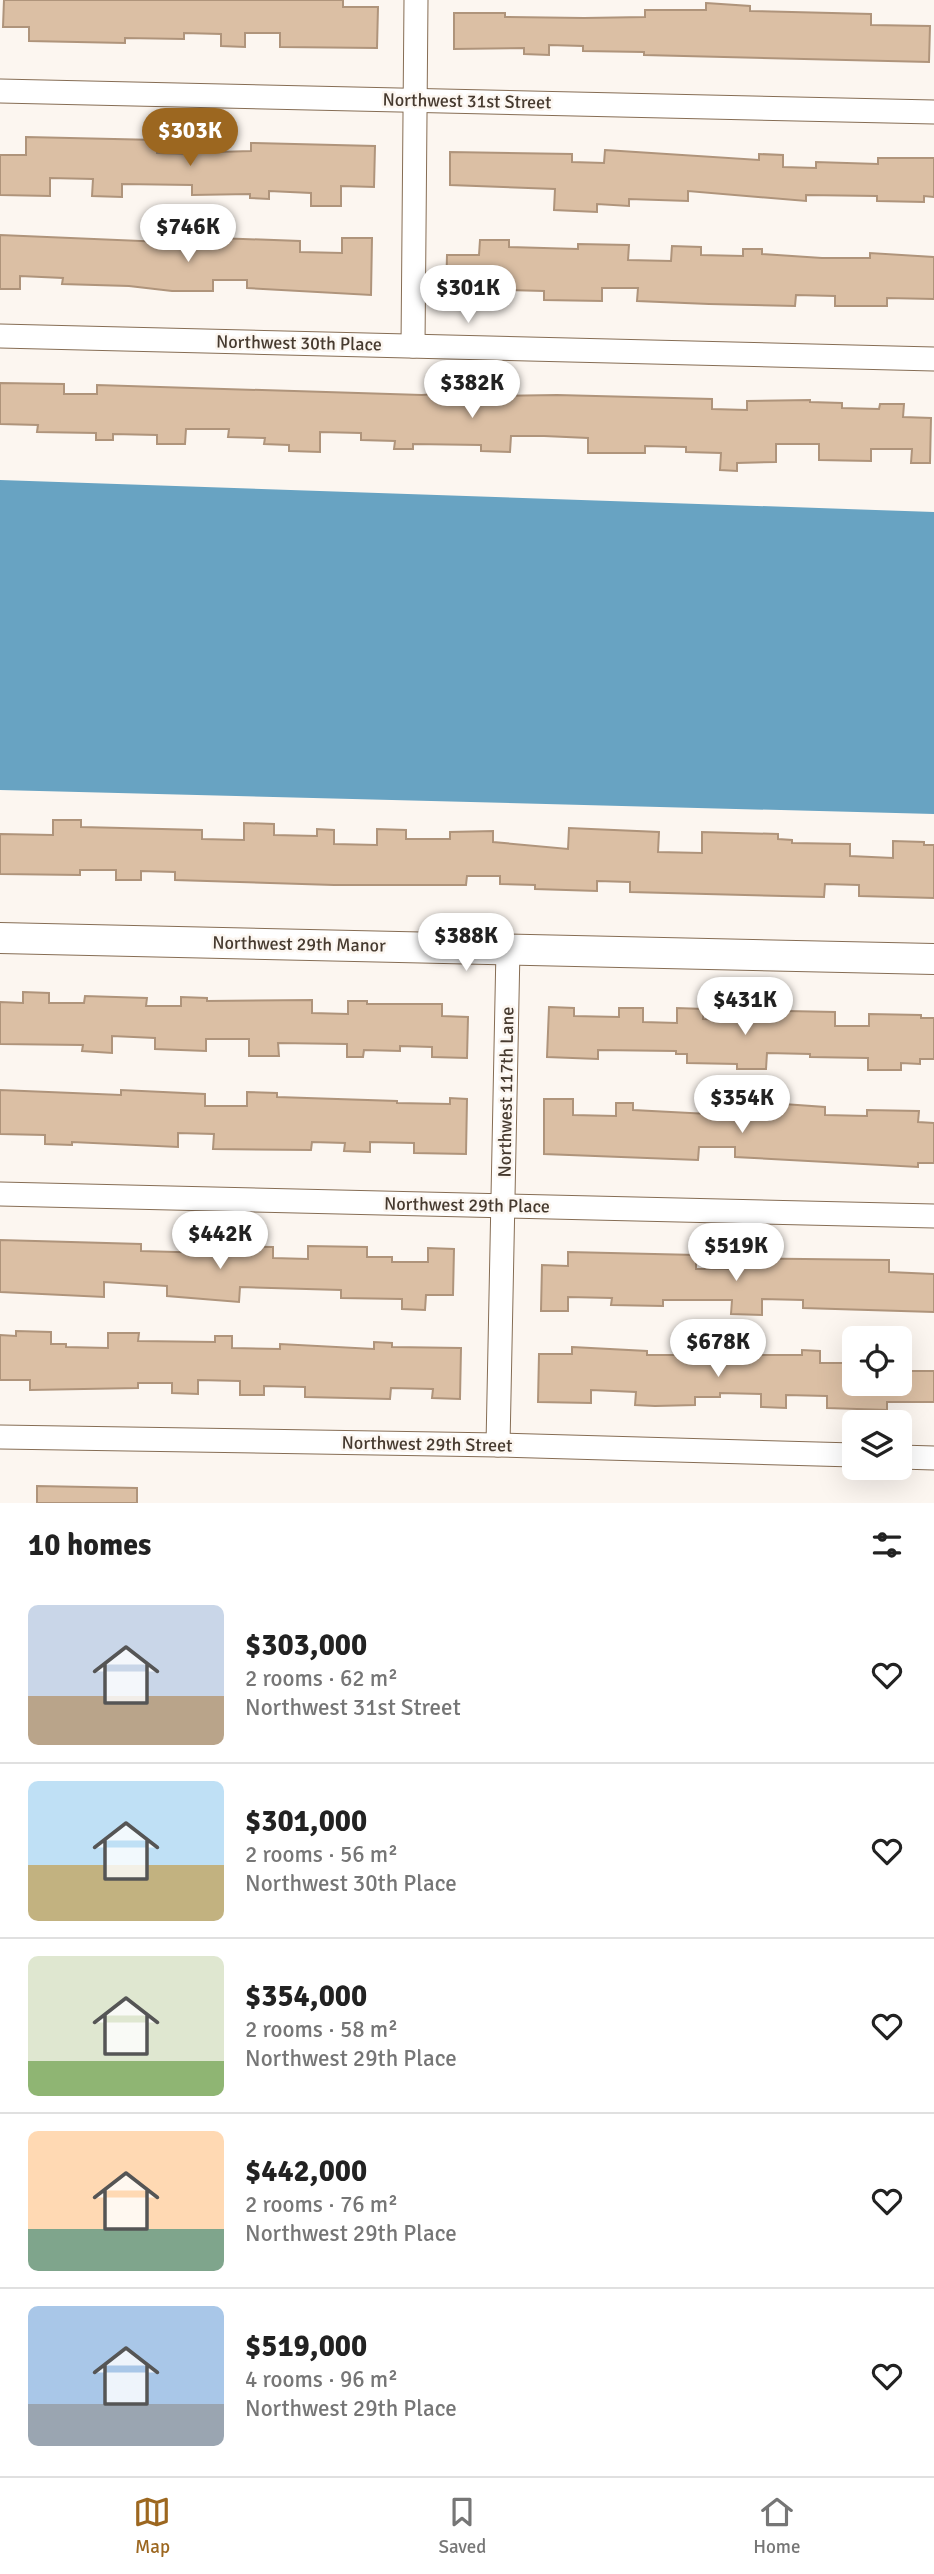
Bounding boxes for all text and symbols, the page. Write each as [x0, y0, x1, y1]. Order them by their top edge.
street label: Northwest 31st Street [382, 89, 552, 113]
pin: $303K [141, 108, 239, 168]
text: $303K [158, 116, 222, 145]
pin: $746K [139, 204, 237, 264]
text: $746K [156, 212, 220, 241]
pin: $301K [419, 266, 517, 325]
text: $301K [436, 273, 500, 302]
street label: Northwest 30th Place [216, 331, 382, 355]
pin: $382K [423, 360, 521, 420]
text: $382K [440, 368, 504, 397]
pin: $388K [417, 914, 515, 973]
text: $388K [434, 921, 498, 950]
street label: Northwest 29th Manor [212, 931, 386, 957]
pin: $431K [696, 978, 794, 1037]
text: $431K [713, 985, 777, 1014]
street label: Northwest 117th Lane [494, 1006, 518, 1178]
pin: $354K [693, 1076, 791, 1135]
text: $354K [710, 1083, 774, 1112]
street label: Northwest 29th Place [384, 1193, 550, 1217]
pin: $442K [171, 1212, 269, 1271]
text: $442K [188, 1219, 252, 1248]
pin: $519K [687, 1224, 785, 1283]
text: $519K [704, 1231, 768, 1260]
pin: $678K [669, 1320, 767, 1379]
map controls [842, 1326, 912, 1480]
button: locate [842, 1326, 912, 1396]
text: $678K [686, 1327, 750, 1356]
button: layers [842, 1410, 912, 1480]
street label: Northwest 29th Street [341, 1432, 513, 1456]
icon: filters [868, 1526, 906, 1564]
text: 10 homes [28, 1527, 151, 1564]
text: $303,000 [245, 1627, 367, 1664]
icon: home [84, 1633, 168, 1717]
icon: heart [868, 1656, 906, 1694]
text: 2 rooms · 62 m² [245, 1664, 398, 1693]
text: Northwest 31st Street [245, 1693, 461, 1722]
text: $301,000 [245, 1803, 367, 1840]
icon: home [84, 1809, 168, 1893]
icon: heart [868, 1832, 906, 1870]
text: 2 rooms · 56 m² [245, 1840, 398, 1869]
text: Northwest 30th Place [245, 1869, 457, 1898]
text: $354,000 [245, 1978, 367, 2015]
icon: home [84, 1984, 168, 2068]
icon: heart [868, 2007, 906, 2045]
text: 2 rooms · 58 m² [245, 2015, 398, 2044]
text: Northwest 29th Place [245, 2044, 457, 2073]
text: $442,000 [245, 2153, 367, 2190]
icon: home [84, 2159, 168, 2243]
icon: heart [868, 2182, 906, 2220]
text: 2 rooms · 76 m² [245, 2190, 398, 2219]
text: Northwest 29th Place [245, 2219, 457, 2248]
text: $519,000 [245, 2328, 367, 2365]
icon: home [84, 2334, 168, 2418]
icon: heart [868, 2357, 906, 2395]
text: 4 rooms · 96 m² [245, 2365, 398, 2394]
text: Northwest 29th Place [245, 2394, 457, 2423]
tab: Map [133, 2493, 171, 2559]
tab: Saved [438, 2493, 486, 2559]
tab: Home [753, 2493, 801, 2559]

